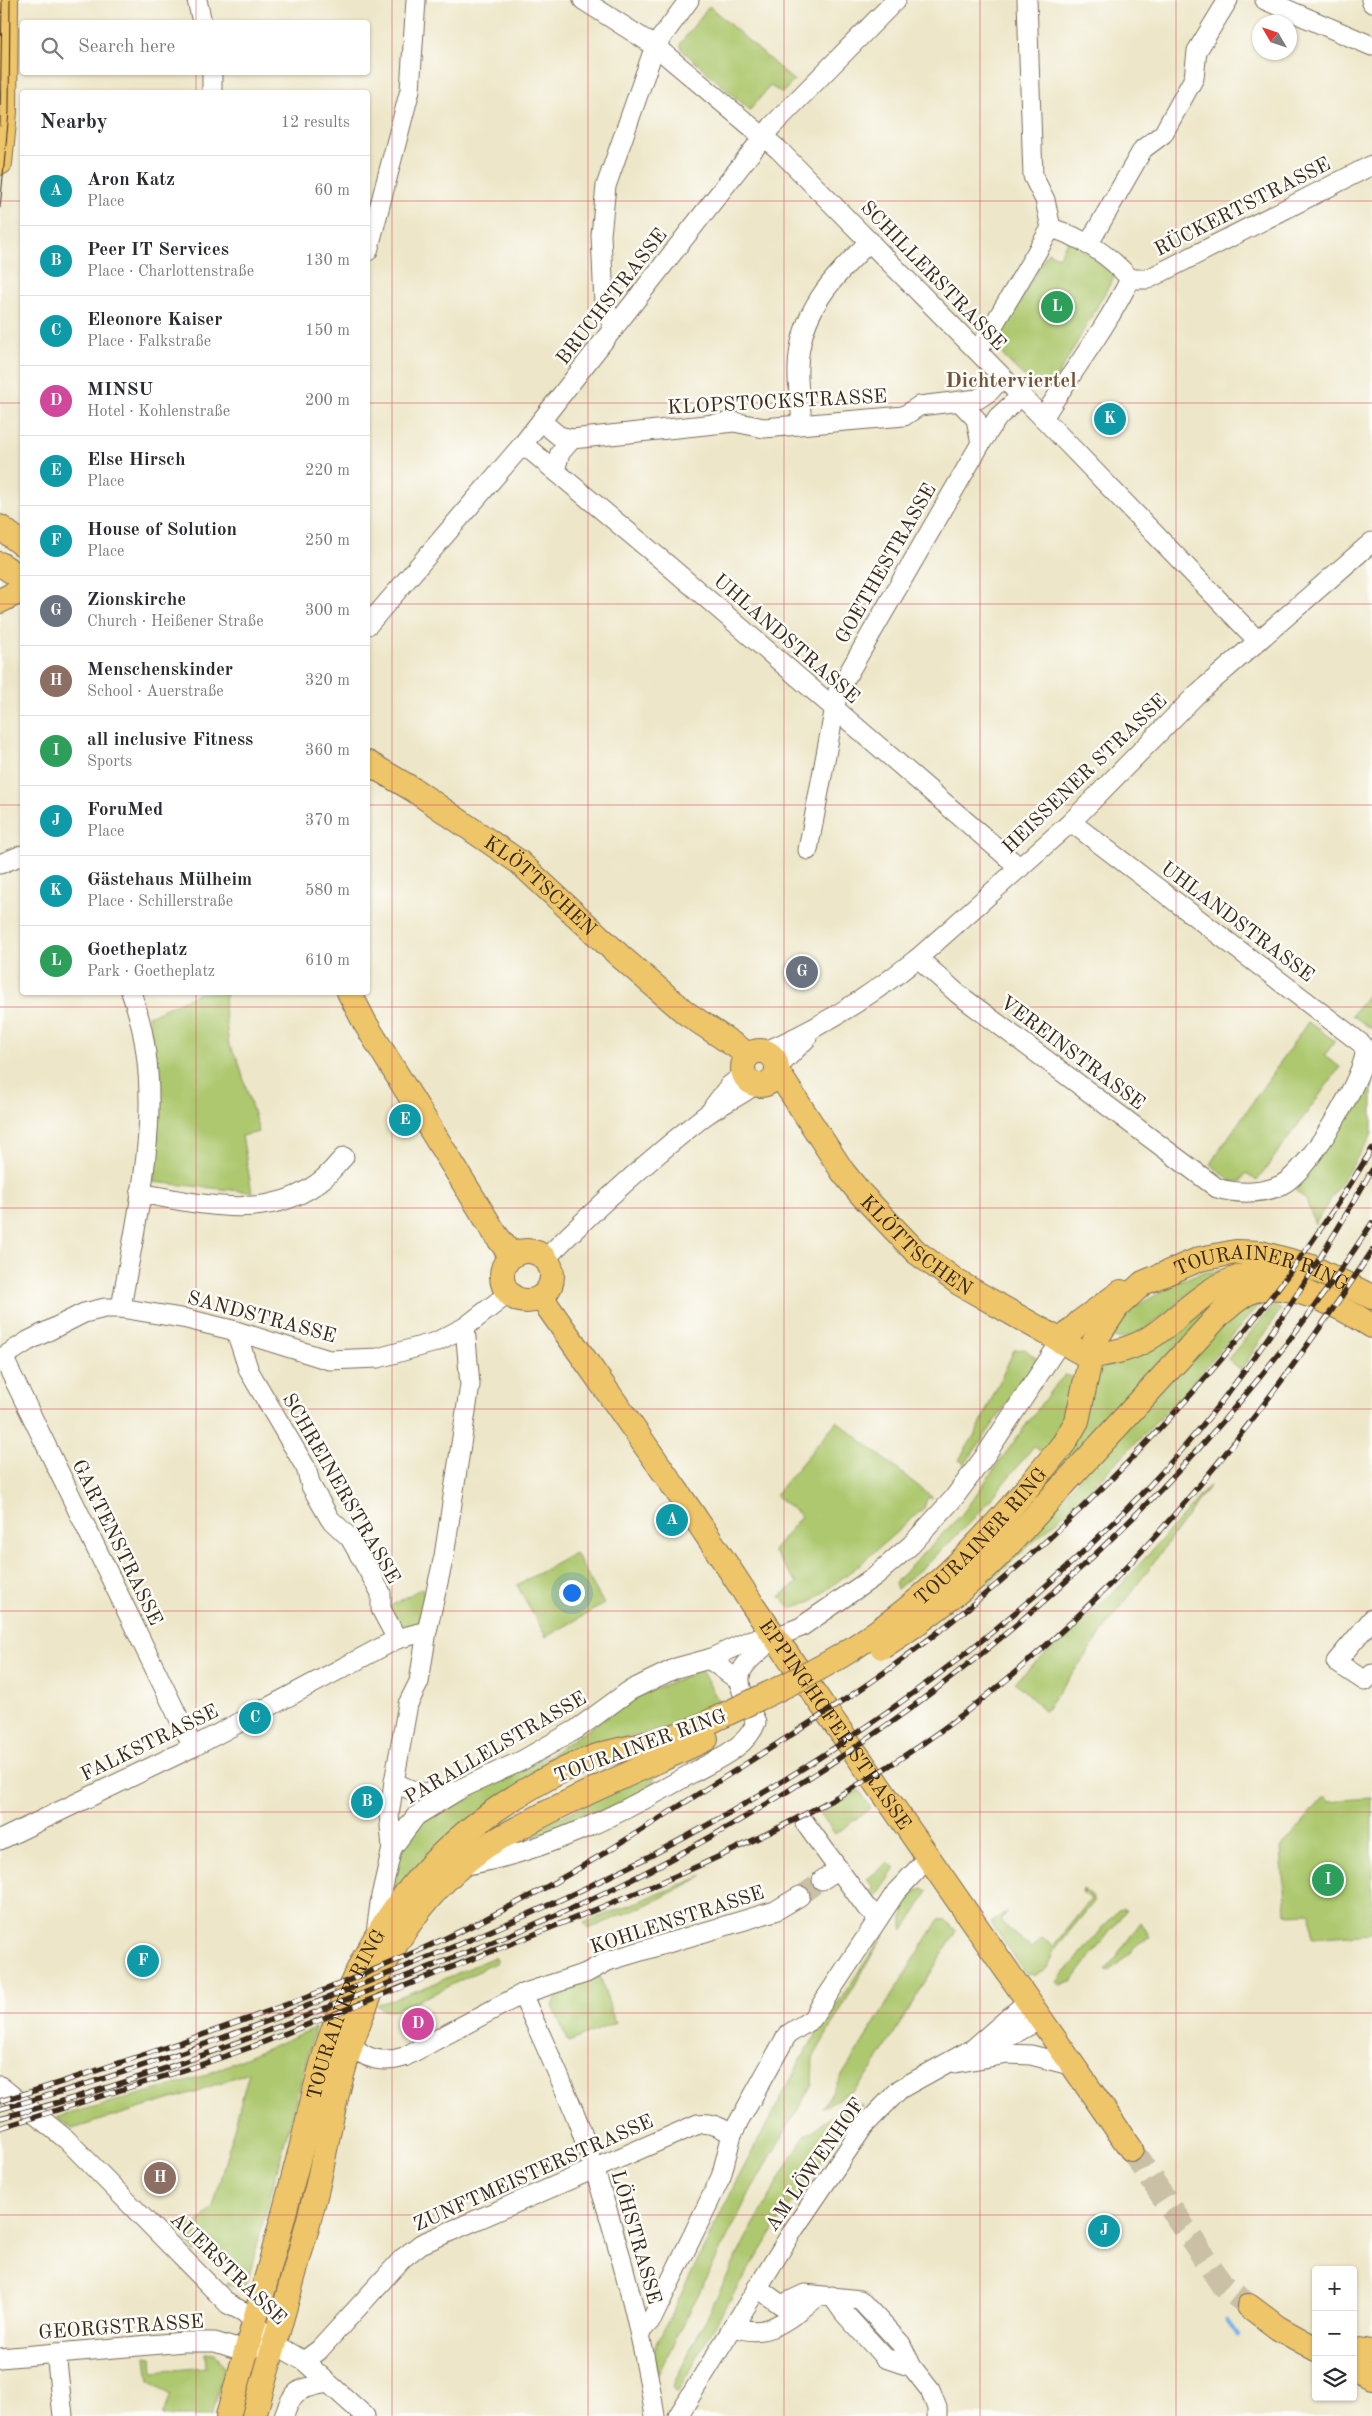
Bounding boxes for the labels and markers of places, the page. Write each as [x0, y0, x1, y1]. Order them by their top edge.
pin: L [1041, 288, 1073, 326]
pin: K [1094, 400, 1126, 438]
pin: G [786, 953, 818, 991]
pin: E [389, 1101, 421, 1139]
pin: A [656, 1501, 688, 1539]
pin: C [239, 1699, 271, 1737]
pin: B [351, 1783, 383, 1821]
pin: I [1312, 1861, 1344, 1899]
pin: F [127, 1942, 159, 1980]
pin: D [402, 2005, 434, 2043]
pin: H [144, 2159, 176, 2197]
pin: J [1088, 2212, 1120, 2250]

